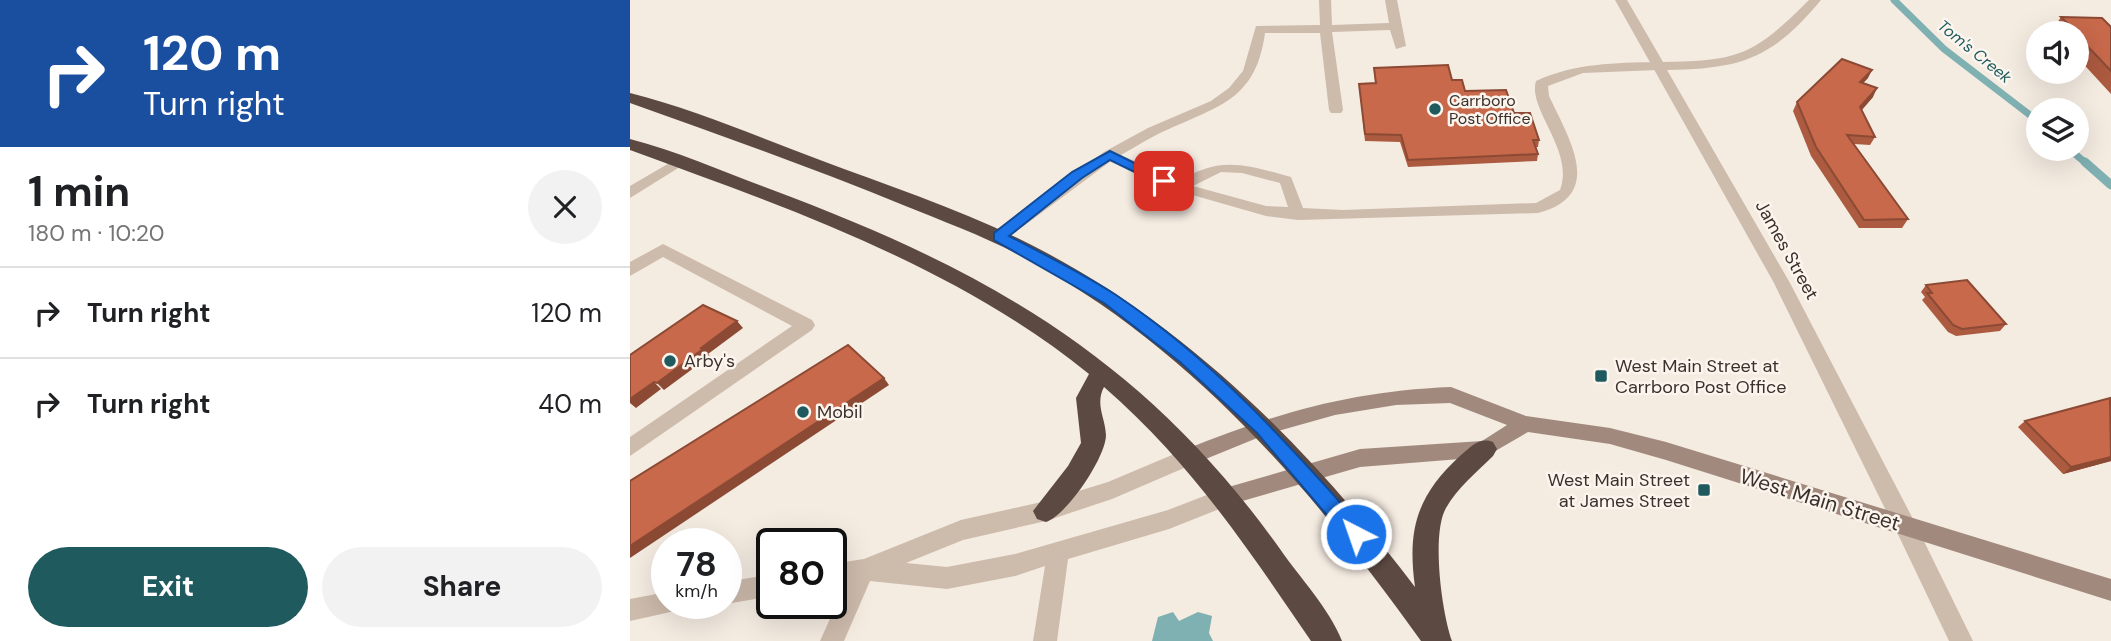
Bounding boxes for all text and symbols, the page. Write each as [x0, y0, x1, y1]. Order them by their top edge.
water label: Tom's Creek [1933, 15, 2017, 88]
text: 120 m [143, 21, 281, 85]
map controls [2026, 21, 2089, 161]
button: sound [2026, 21, 2089, 84]
icon: right [28, 28, 119, 119]
text: Turn right [143, 83, 285, 125]
place label: Carrboro Post Office [1449, 90, 1531, 129]
button: layers [2026, 98, 2089, 161]
marker: Carrboro Post Office [1427, 101, 1443, 117]
pin [1134, 151, 1194, 211]
icon: arrive [1145, 162, 1183, 200]
text: 1 min [28, 164, 130, 219]
button: close [528, 170, 602, 244]
street label: James Street [1750, 196, 1824, 304]
text: 180 m · 10:20 [28, 218, 165, 248]
icon: right [28, 294, 66, 332]
text: Turn right [87, 296, 211, 330]
text: 120 m [531, 296, 602, 330]
place label: Arby's [684, 349, 735, 373]
marker: Arby's [662, 353, 678, 369]
place label: West Main Street at Carrboro Post Office [1615, 354, 1787, 399]
marker: West Main Street at Carrboro Post Office [1593, 368, 1609, 384]
icon: right [28, 385, 66, 423]
text: Turn right [87, 387, 211, 421]
text: 40 m [538, 387, 602, 421]
place label: Mobil [817, 400, 862, 424]
marker: Mobil [795, 404, 811, 420]
street label: West Main Street [1736, 462, 1904, 538]
place label: West Main Street at James Street [1547, 468, 1690, 513]
marker: West Main Street at James Street [1696, 482, 1712, 498]
position arrow [1319, 497, 1393, 571]
speed limit sign: 80 [756, 528, 847, 619]
text: 78 [676, 541, 717, 587]
button: Exit [28, 547, 308, 627]
button: Share [322, 547, 602, 627]
text: km/h [675, 579, 718, 603]

